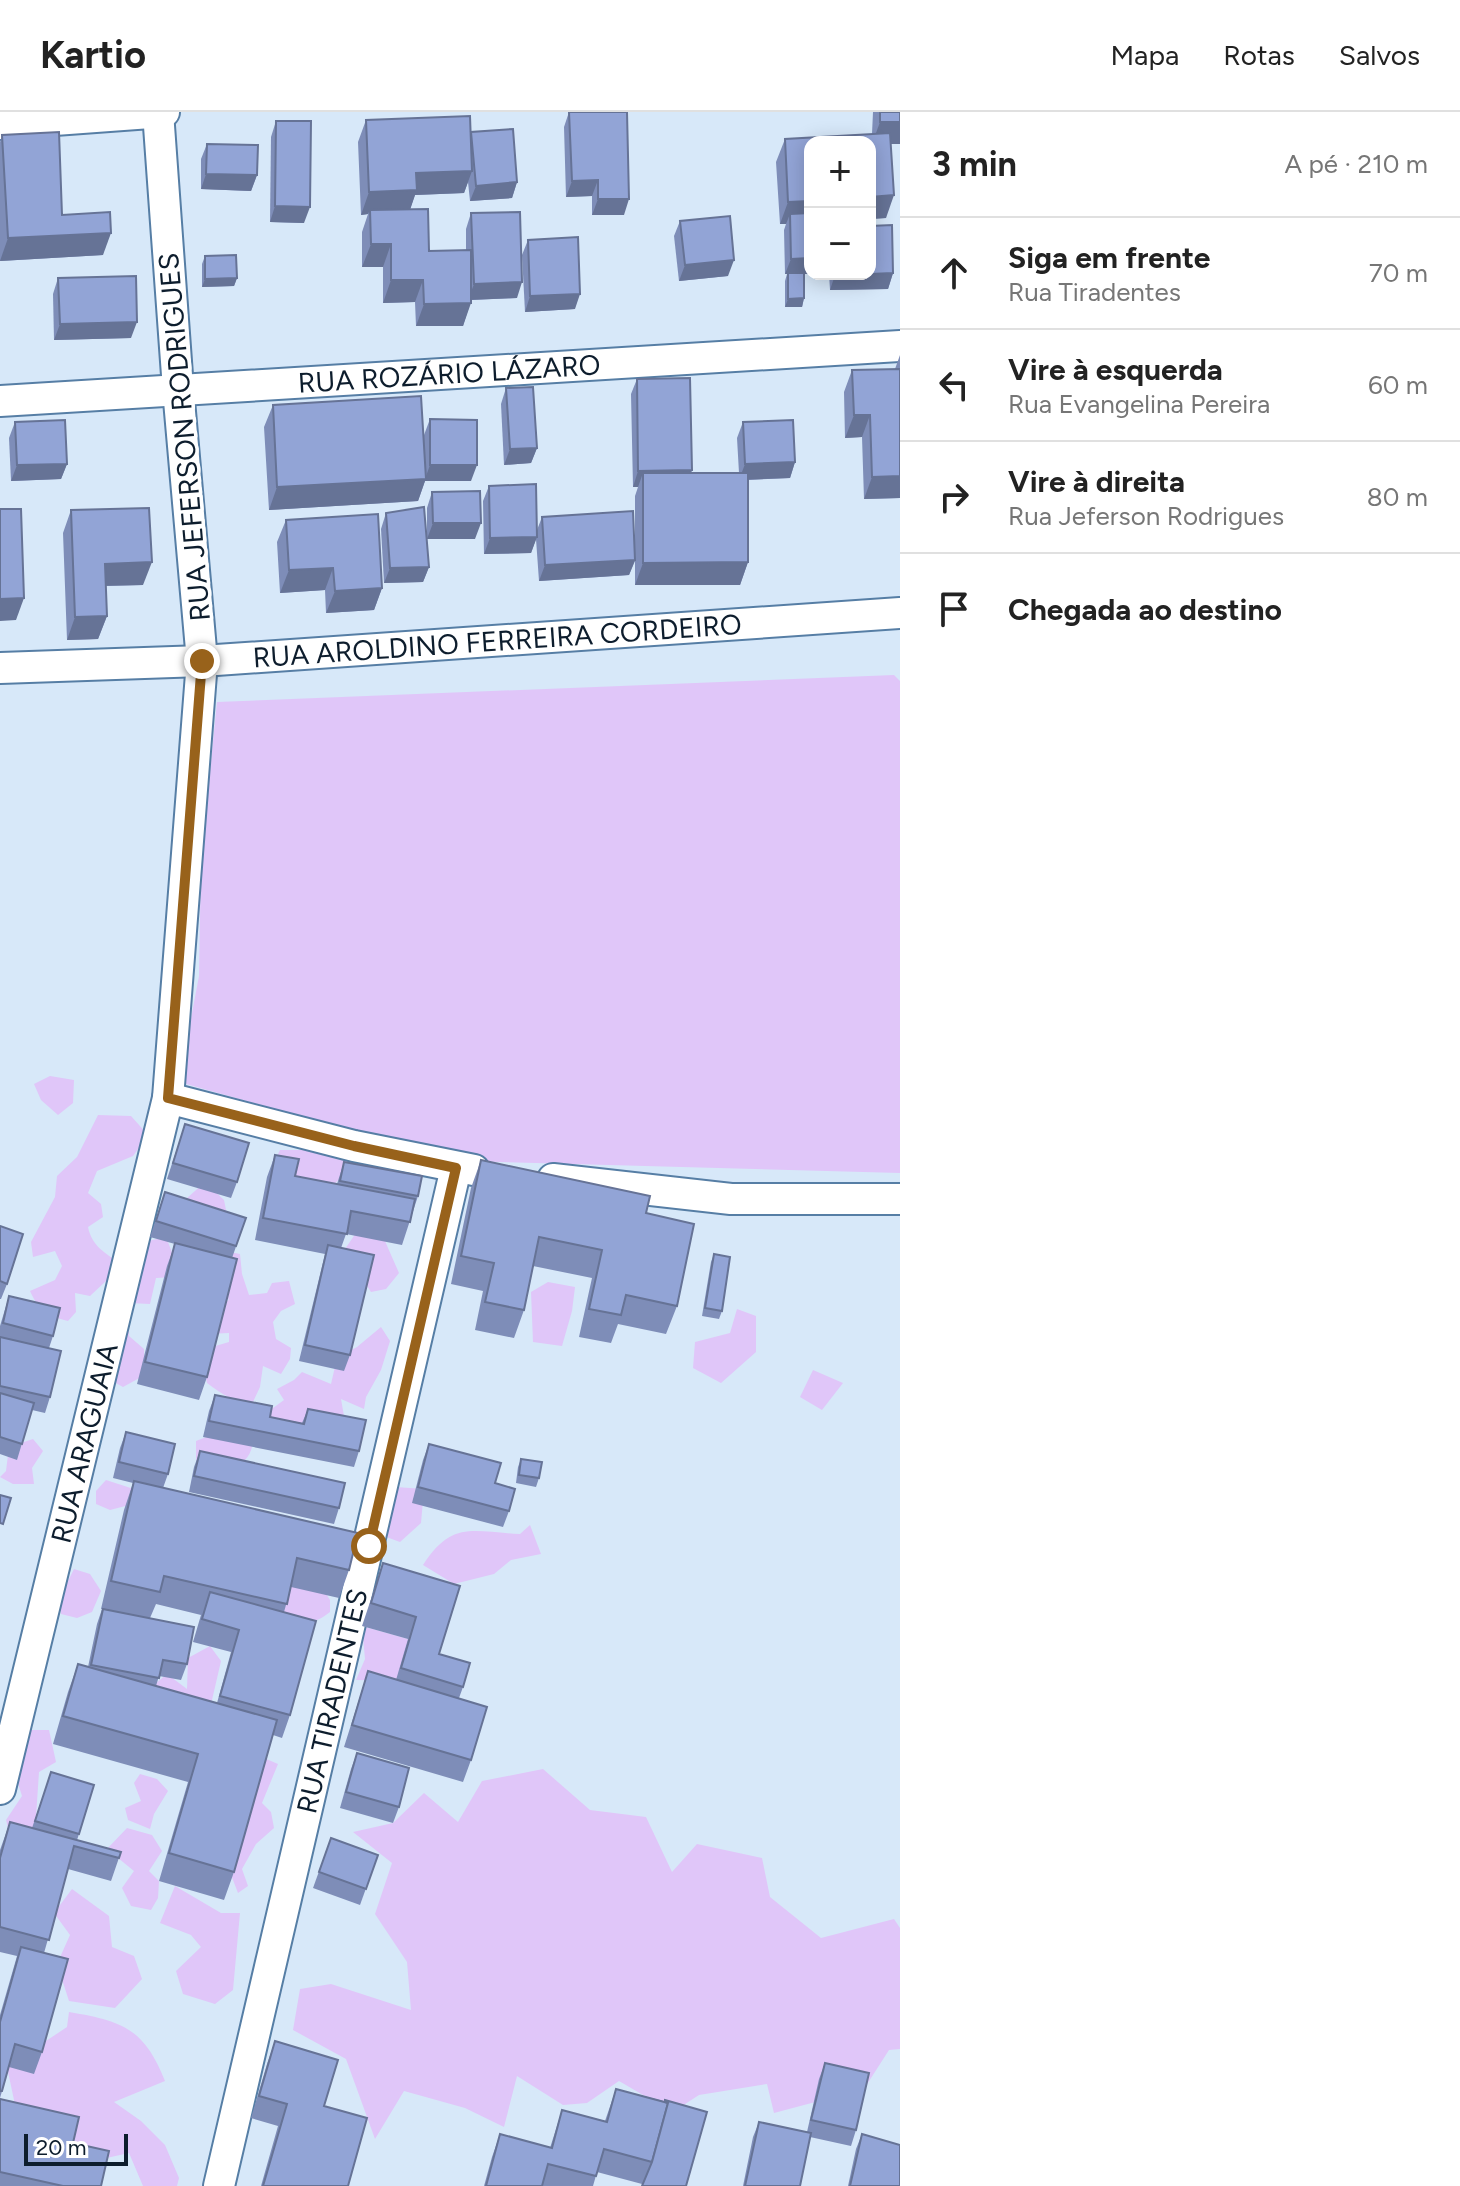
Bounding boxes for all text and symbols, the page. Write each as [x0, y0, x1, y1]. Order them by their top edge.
text: Kartio [40, 32, 146, 78]
text: Mapa [1110, 38, 1179, 72]
text: Rotas [1223, 38, 1295, 72]
text: Salvos [1339, 38, 1420, 72]
map controls [804, 136, 876, 280]
button: + [804, 136, 876, 208]
text: 3 min [932, 144, 1017, 185]
text: A pé · 210 m [1284, 148, 1428, 180]
button: − [804, 208, 876, 280]
text: Siga em frente [1008, 239, 1210, 276]
street label: RUA JEFERSON RODRIGUES [151, 251, 217, 623]
icon: ahead [932, 251, 976, 295]
text: 70 m [1369, 257, 1428, 289]
text: Rua Tiradentes [1008, 276, 1181, 308]
street label: RUA ROZÁRIO LÁZARO [297, 347, 601, 400]
text: Vire à esquerda [1008, 351, 1223, 388]
icon: left [932, 363, 976, 407]
text: 60 m [1368, 369, 1428, 401]
text: Rua Evangelina Pereira [1008, 388, 1270, 420]
text: Vire à direita [1008, 463, 1185, 500]
icon: right [932, 475, 976, 519]
text: 80 m [1367, 481, 1428, 513]
text: Rua Jeferson Rodrigues [1008, 500, 1284, 532]
icon: arrive [932, 587, 976, 631]
text: Chegada ao destino [1008, 591, 1282, 628]
street label: RUA AROLDINO FERREIRA CORDEIRO [252, 607, 743, 674]
route end [184, 643, 220, 679]
street label: RUA ARAGUAIA [43, 1340, 125, 1547]
route start [351, 1528, 387, 1564]
street label: RUA TIRADENTES [289, 1585, 375, 1817]
scale bar [24, 2130, 128, 2166]
text: 20 m [36, 2134, 87, 2161]

